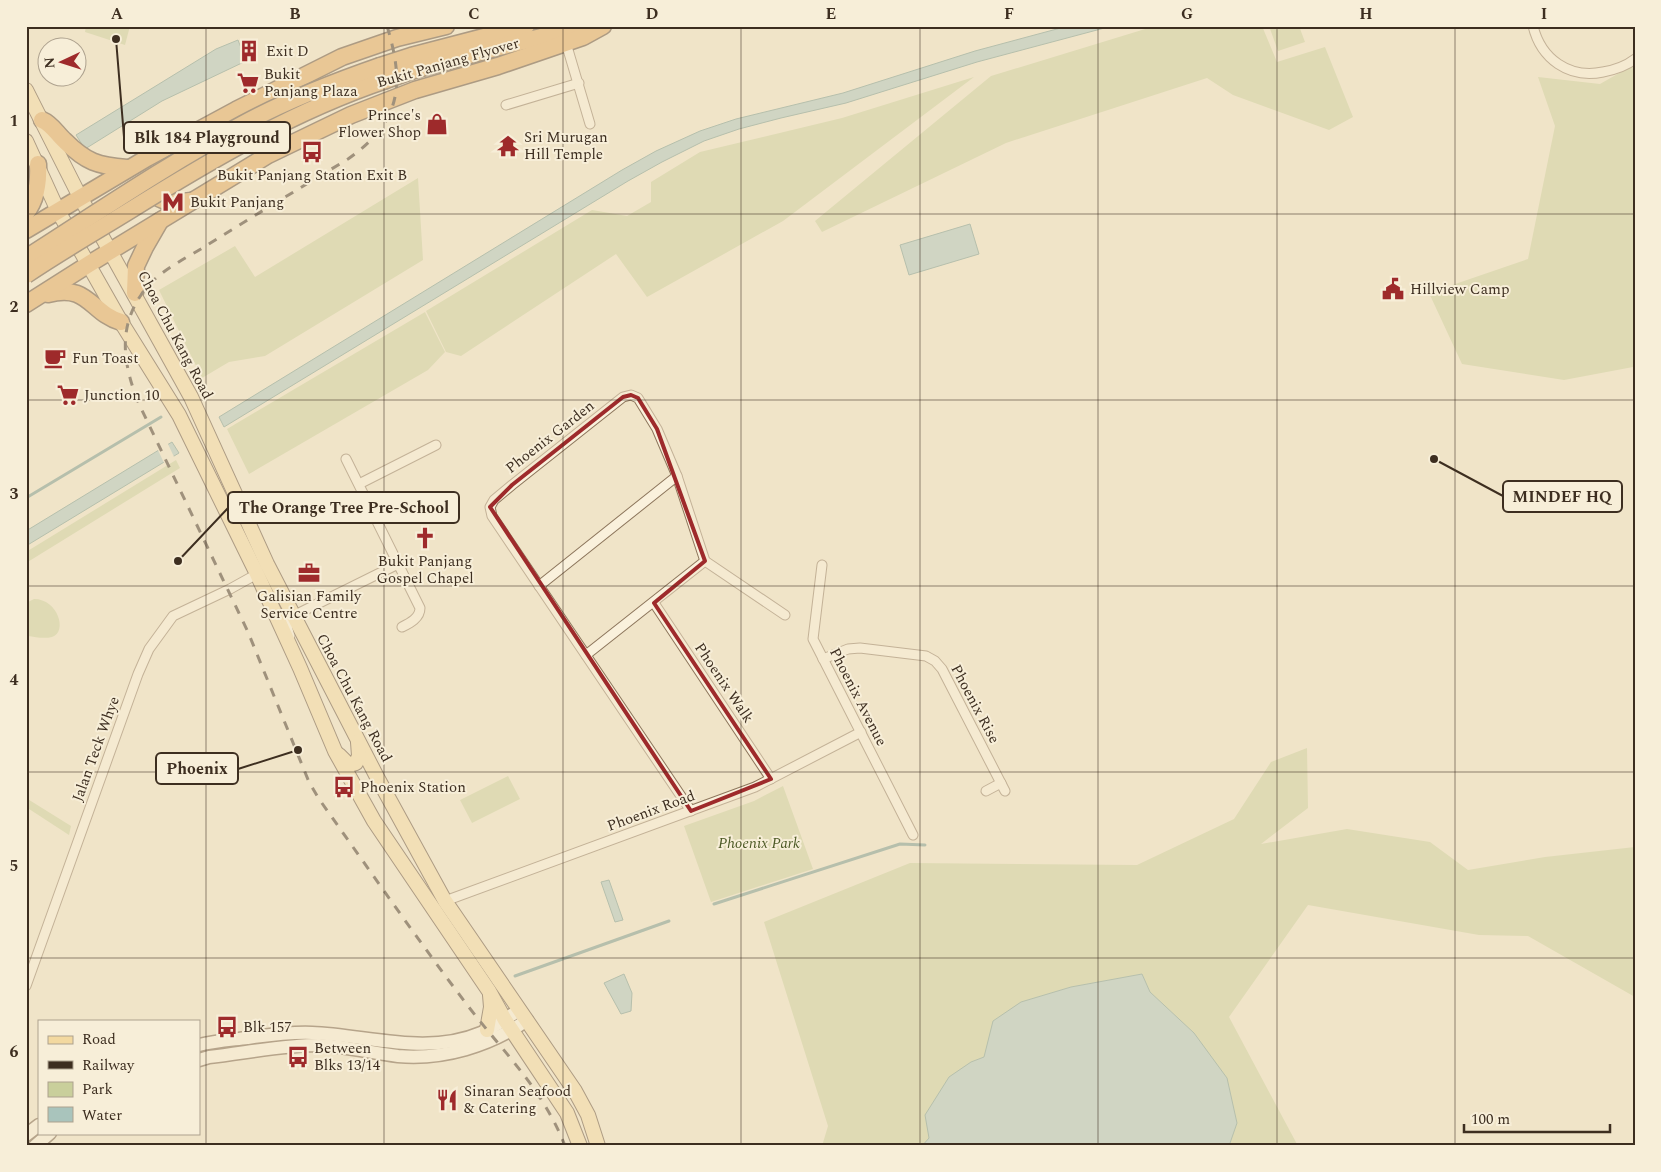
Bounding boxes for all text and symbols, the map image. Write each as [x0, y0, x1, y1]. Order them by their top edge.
text: A [111, 2, 124, 26]
text: B [289, 2, 301, 26]
text: C [468, 2, 480, 26]
text: D [646, 2, 659, 26]
text: E [826, 2, 836, 26]
text: F [1004, 2, 1014, 26]
text: G [1181, 2, 1193, 26]
text: H [1359, 2, 1373, 26]
text: I [1541, 2, 1547, 26]
street label: Bukit Panjang Flyover [374, 32, 522, 94]
north arrow [38, 38, 88, 88]
building icon: Exit D [236, 38, 262, 64]
place label: Exit D [266, 40, 309, 63]
text: N [39, 56, 60, 69]
place label: Bukit Panjang Plaza [264, 63, 358, 103]
supermarket icon: Bukit Panjang Plaza [235, 70, 261, 96]
place label: Prince's Flower Shop [338, 104, 421, 144]
text: 1 [10, 109, 18, 133]
shop icon: Prince's Flower Shop [424, 111, 450, 137]
callout: Blk 184 Playground [124, 122, 290, 153]
text: Blk 184 Playground [134, 126, 280, 150]
place label: Sri Murugan Hill Temple [524, 126, 608, 166]
temple icon: Sri Murugan Hill Temple [495, 133, 521, 159]
bus stop icon: Bukit Panjang Station Exit B [299, 139, 325, 165]
place label: Bukit Panjang Station Exit B [217, 164, 407, 187]
metro station icon: Bukit Panjang [160, 189, 186, 215]
place label: Bukit Panjang [190, 191, 284, 214]
street label: Choa Chu Kang Road [131, 267, 219, 403]
public building icon: Hillview Camp [1380, 276, 1406, 302]
place label: Hillview Camp [1410, 278, 1510, 301]
text: 2 [10, 295, 19, 319]
cafe icon: Fun Toast [42, 345, 68, 371]
place label: Fun Toast [72, 347, 138, 370]
supermarket icon: Junction 10 [55, 382, 81, 408]
place label: Junction 10 [84, 384, 160, 407]
street label: Phoenix Garden [501, 395, 600, 479]
callout: MINDEF HQ [1503, 481, 1622, 512]
text: 3 [10, 482, 19, 506]
text: MINDEF HQ [1512, 485, 1612, 509]
callout: The Orange Tree Pre-School [228, 492, 459, 523]
text: The Orange Tree Pre-School [239, 496, 449, 520]
church icon: Bukit Panjang Gospel Chapel [412, 525, 438, 551]
place label: Bukit Panjang Gospel Chapel [376, 550, 474, 590]
office icon: Galisian Family Service Centre [296, 560, 322, 586]
place label: Galisian Family Service Centre [257, 585, 362, 625]
street label: Choa Chu Kang Road [310, 630, 398, 766]
street label: Phoenix Walk [689, 638, 759, 728]
street label: Phoenix Avenue [823, 644, 893, 750]
street label: Phoenix Rise [945, 660, 1005, 748]
text: 4 [10, 668, 19, 692]
street label: Jalan Teck Whye [66, 693, 126, 805]
callout: Phoenix [156, 753, 238, 784]
text: Phoenix [166, 757, 228, 781]
bus stop icon: Phoenix Station [331, 774, 357, 800]
place label: Phoenix Station [360, 776, 466, 799]
street label: Phoenix Road [604, 784, 698, 838]
park label: Phoenix Park [718, 832, 800, 855]
text: 5 [10, 854, 18, 878]
bus stop icon: Blk 157 [214, 1014, 240, 1040]
place label: Blk 157 [243, 1016, 292, 1039]
legend [38, 1020, 200, 1134]
text: Road [82, 1028, 116, 1051]
place label: Between Blks 13/14 [314, 1037, 381, 1077]
text: 6 [10, 1040, 19, 1064]
bus stop icon: Between Blks 13/14 [285, 1044, 311, 1070]
text: Railway [82, 1054, 135, 1077]
text: Park [82, 1078, 113, 1101]
place label: Sinaran Seafood & Catering [464, 1080, 571, 1120]
restaurant icon: Sinaran Seafood & Catering [434, 1087, 460, 1113]
scale bar [1464, 1102, 1610, 1134]
text: Water [82, 1104, 122, 1127]
text: 100 m [1471, 1108, 1510, 1131]

